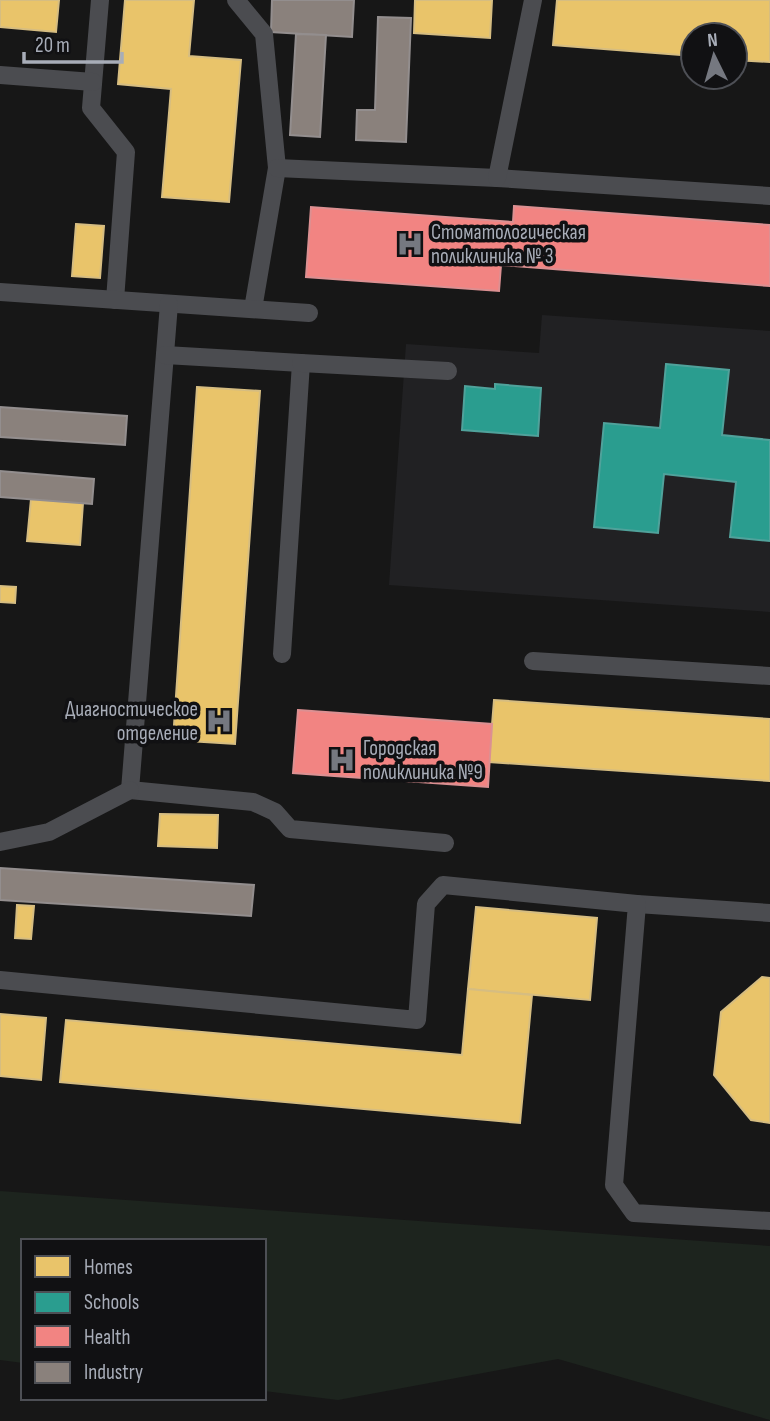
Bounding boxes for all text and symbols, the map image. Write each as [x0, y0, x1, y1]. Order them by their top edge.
scale bar [24, 21, 122, 65]
north arrow [679, 21, 749, 91]
text: N [707, 29, 719, 52]
text: 20 m [35, 33, 70, 58]
place label: Стоматологическая поликлиника № 3 [431, 220, 586, 269]
hospital icon: Стоматологическая поликлиника № 3 [395, 229, 425, 259]
place label: Диагностическое отделение [65, 697, 198, 746]
hospital icon: Диагностическое отделение [204, 706, 234, 736]
place label: Городская поликлиника №9 [363, 736, 483, 785]
hospital icon: Городская поликлиника №9 [327, 745, 357, 775]
legend [21, 1239, 266, 1400]
text: Homes [84, 1255, 133, 1280]
text: Schools [84, 1290, 139, 1315]
text: Health [84, 1325, 131, 1350]
text: Industry [84, 1360, 143, 1385]

